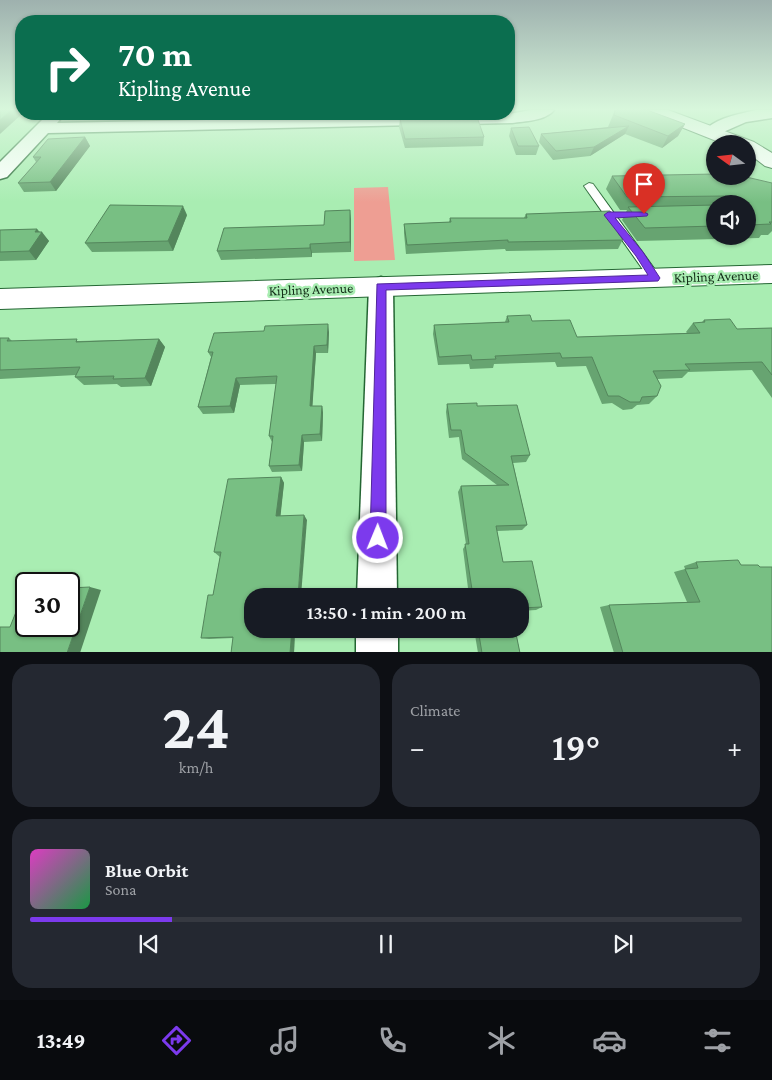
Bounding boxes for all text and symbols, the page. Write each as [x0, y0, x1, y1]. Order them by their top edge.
icon: right [35, 35, 100, 100]
text: 70 m [118, 35, 192, 74]
text: Kipling Avenue [118, 76, 251, 101]
north arrow [706, 135, 756, 185]
map controls [706, 135, 756, 245]
pin [623, 163, 665, 214]
icon: arrive [630, 170, 658, 198]
button: sound [706, 195, 756, 245]
street label: Kipling Avenue [673, 267, 759, 285]
street label: Kipling Avenue [268, 280, 354, 298]
position arrow [351, 511, 403, 563]
speed limit sign: 30 [15, 572, 80, 637]
text: 13:50 · 1 min · 200 m [307, 602, 466, 623]
text: 24 [162, 690, 230, 762]
text: Climate [410, 702, 460, 719]
text: 19° [552, 726, 600, 768]
text: − [410, 732, 425, 763]
text: + [727, 732, 742, 763]
text: km/h [179, 759, 213, 776]
text: Blue Orbit [105, 860, 188, 881]
text: Sona [105, 881, 136, 898]
icon: previous [135, 930, 163, 958]
icon: pause [372, 930, 400, 958]
icon: next [609, 930, 637, 958]
icon: directions [159, 1023, 194, 1058]
icon: music [267, 1023, 302, 1058]
icon: phone [375, 1023, 410, 1058]
icon: climate [484, 1023, 519, 1058]
icon: car [592, 1023, 627, 1058]
icon: filters [700, 1023, 735, 1058]
text: 13:49 [37, 1028, 86, 1053]

